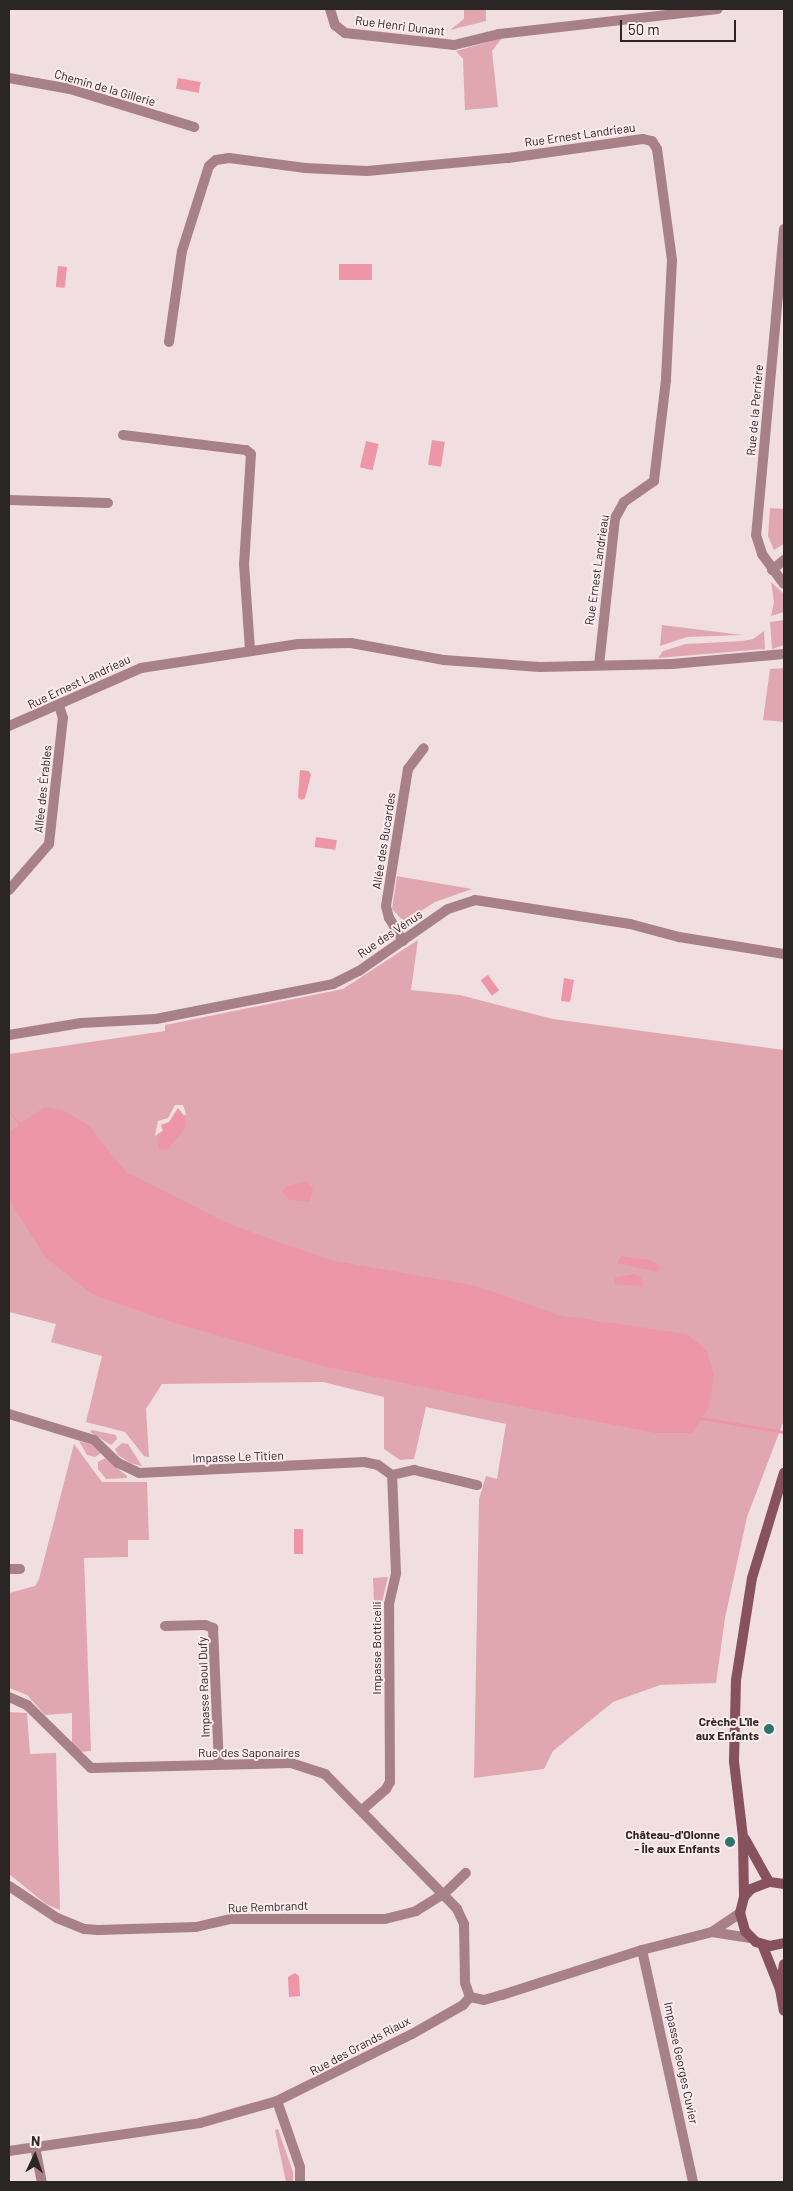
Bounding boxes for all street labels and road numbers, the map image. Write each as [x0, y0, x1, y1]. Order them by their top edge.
street label: Rue Henri Dunant [354, 13, 446, 39]
street label: Chemin de la Gillerie [53, 67, 157, 109]
street label: Rue Ernest Landrieau [524, 120, 636, 150]
street label: Rue de la Perrière [744, 364, 766, 456]
street label: Rue Ernest Landrieau [582, 514, 612, 626]
street label: Rue Ernest Landrieau [25, 652, 133, 712]
street label: Allée des Érables [31, 744, 55, 834]
street label: Allée des Bucardes [369, 791, 399, 891]
street label: Rue des Vénus [355, 907, 425, 961]
street label: Impasse Le Titien [192, 1448, 284, 1466]
street label: Impasse Botticelli [370, 1602, 384, 1694]
street label: Impasse Raoul Dufy [195, 1636, 213, 1738]
street label: Rue des Saponaires [198, 1746, 300, 1760]
street label: Rue Rembrandt [228, 1898, 308, 1916]
street label: Impasse Georges Cuvier [661, 2001, 701, 2125]
street label: Rue des Grands Riaux [308, 2014, 412, 2078]

